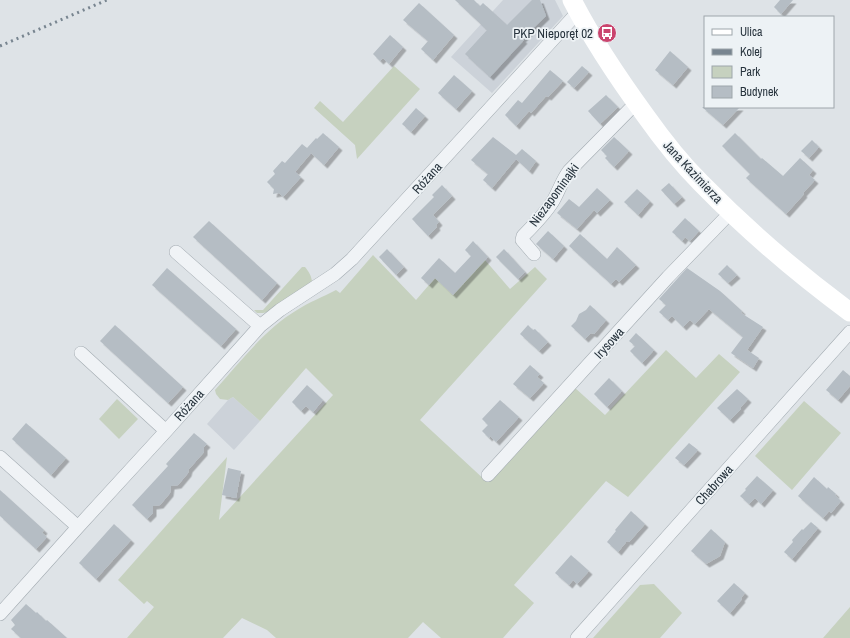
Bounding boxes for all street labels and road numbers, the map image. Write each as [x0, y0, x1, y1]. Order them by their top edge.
street label: Jana Kazimierza [660, 137, 727, 207]
street label: Różana [408, 159, 446, 197]
street label: Niezapominajki [525, 160, 583, 230]
street label: Irysowa [590, 324, 628, 362]
street label: Różana [170, 386, 208, 424]
street label: Chabrowa [691, 461, 737, 509]

